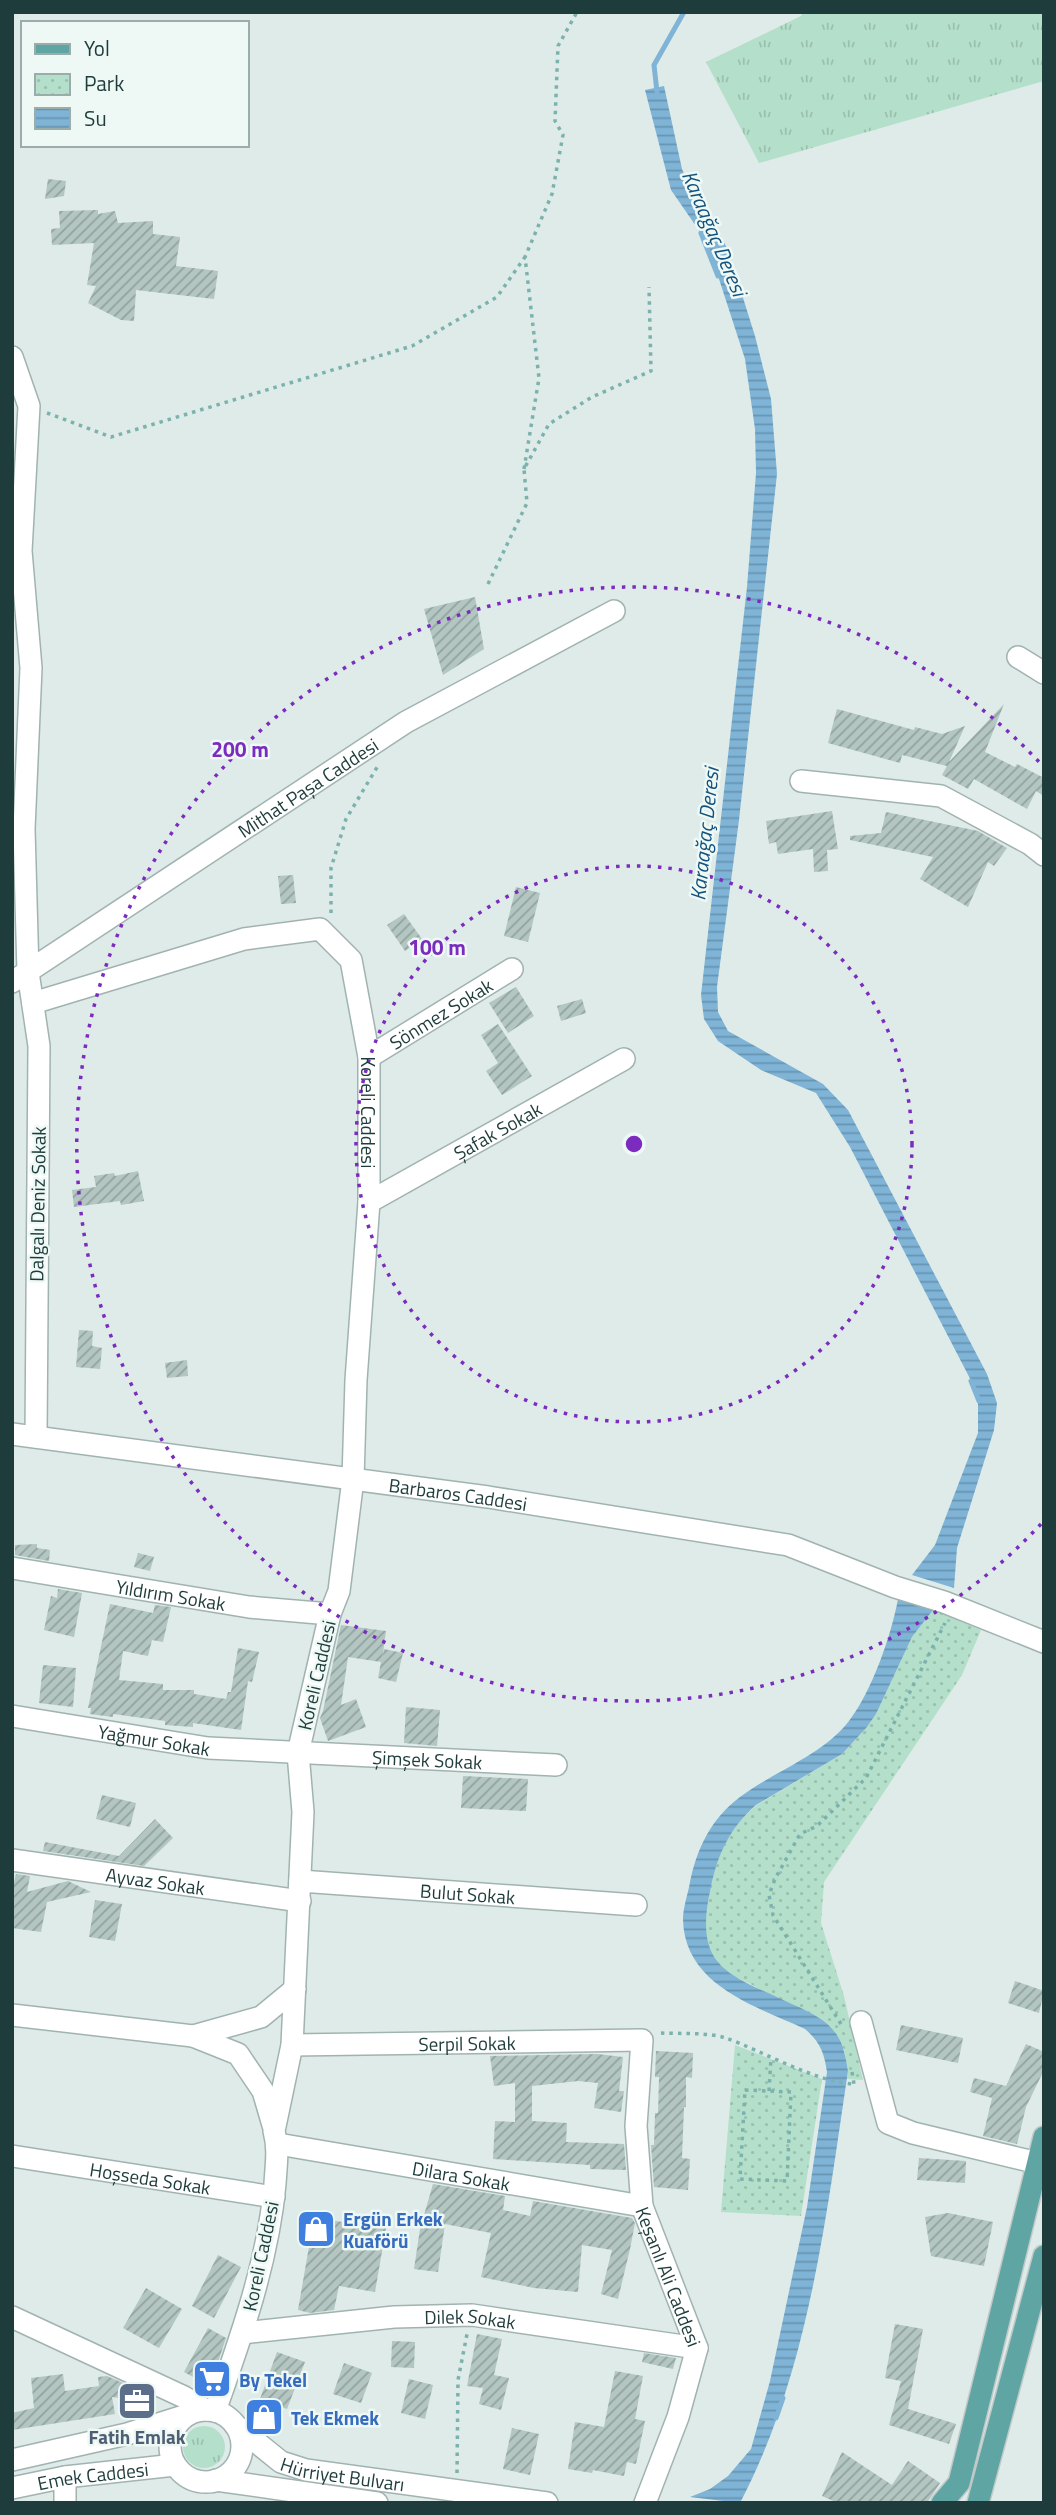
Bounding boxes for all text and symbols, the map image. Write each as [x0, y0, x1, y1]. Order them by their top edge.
legend [21, 21, 248, 147]
text: Yol [84, 32, 110, 64]
text: Park [84, 67, 124, 99]
text: Su [84, 102, 107, 134]
water label: Karaağaç Deresi [674, 165, 757, 303]
street label: Mithat Paşa Caddesi [231, 730, 384, 844]
text: 200 m [211, 733, 269, 765]
water label: Karaağaç Deresi [681, 763, 727, 902]
text: 100 m [408, 931, 466, 963]
street label: Sönmez Sokak [383, 970, 498, 1056]
street label: Koreli Caddesi [355, 1056, 384, 1168]
street label: Şafak Sokak [448, 1094, 547, 1166]
street label: Dalgalı Deniz Sokak [21, 1126, 53, 1282]
centre of rings [622, 1132, 646, 1156]
street label: Barbaros Caddesi [387, 1470, 529, 1518]
street label: Yıldırım Sokak [114, 1571, 228, 1617]
street label: Koreli Caddesi [289, 1617, 343, 1733]
street label: Yağmur Sokak [96, 1716, 212, 1763]
street label: Şimşek Sokak [371, 1742, 483, 1776]
street label: Ayvaz Sokak [104, 1859, 207, 1902]
street label: Bulut Sokak [419, 1875, 516, 1911]
street label: Serpil Sokak [418, 2027, 516, 2058]
street label: Dilara Sokak [410, 2153, 512, 2198]
street label: Hoşseda Sokak [88, 2154, 213, 2201]
street label: Koreli Caddesi [234, 2198, 286, 2314]
street label: Keşanlı Ali Caddesi [629, 2202, 710, 2351]
place label: Ergün Erkek Kuaförü [343, 2204, 443, 2255]
shop icon: Ergün Erkek Kuaförü [295, 2208, 337, 2250]
street label: Dilek Sokak [424, 2300, 518, 2336]
supermarket icon: By Tekel [191, 2358, 233, 2400]
place label: By Tekel [239, 2365, 307, 2394]
office icon: Fatih Emlak [116, 2380, 158, 2422]
shop icon: Tek Ekmek [243, 2396, 285, 2438]
place label: Tek Ekmek [291, 2403, 379, 2432]
place label: Fatih Emlak [88, 2422, 186, 2451]
street label: Hürriyet Bulvarı [277, 2448, 406, 2498]
street label: Emek Caddesi [35, 2453, 150, 2497]

